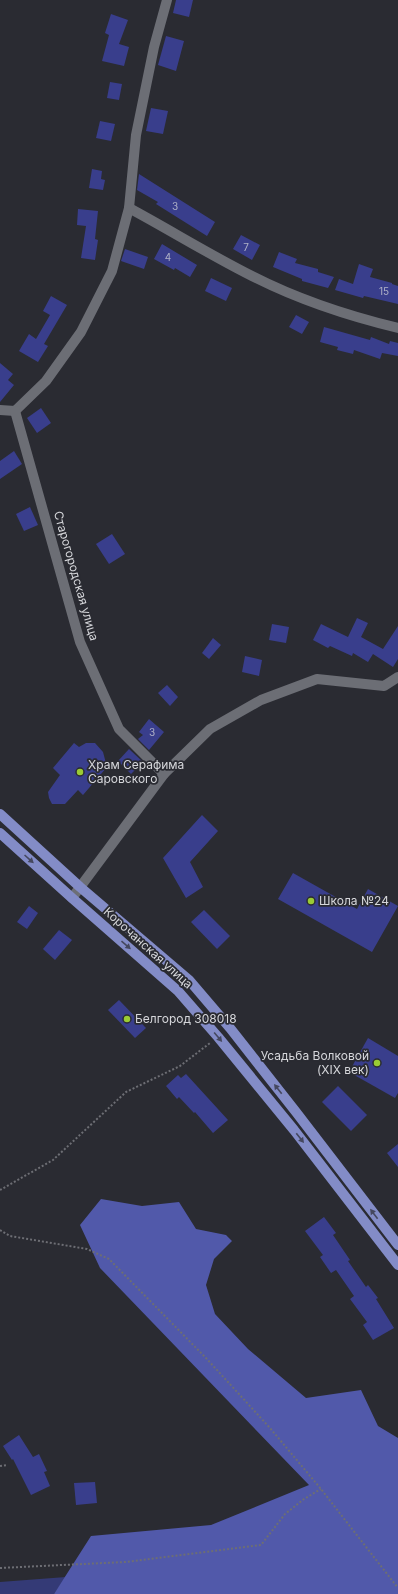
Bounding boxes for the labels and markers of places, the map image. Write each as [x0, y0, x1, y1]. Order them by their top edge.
place label: Храм Серафима Саровского [88, 757, 184, 786]
marker: Храм Серафима Саровского [75, 767, 85, 777]
place label: Школа №24 [319, 893, 389, 908]
marker: Школа №24 [306, 896, 316, 906]
place label: Белгород 308018 [135, 1011, 237, 1026]
marker: Белгород 308018 [122, 1014, 132, 1024]
place label: Усадьба Волковой (XIX век) [261, 1048, 369, 1077]
marker: Усадьба Волковой (XIX век) [372, 1058, 382, 1068]

